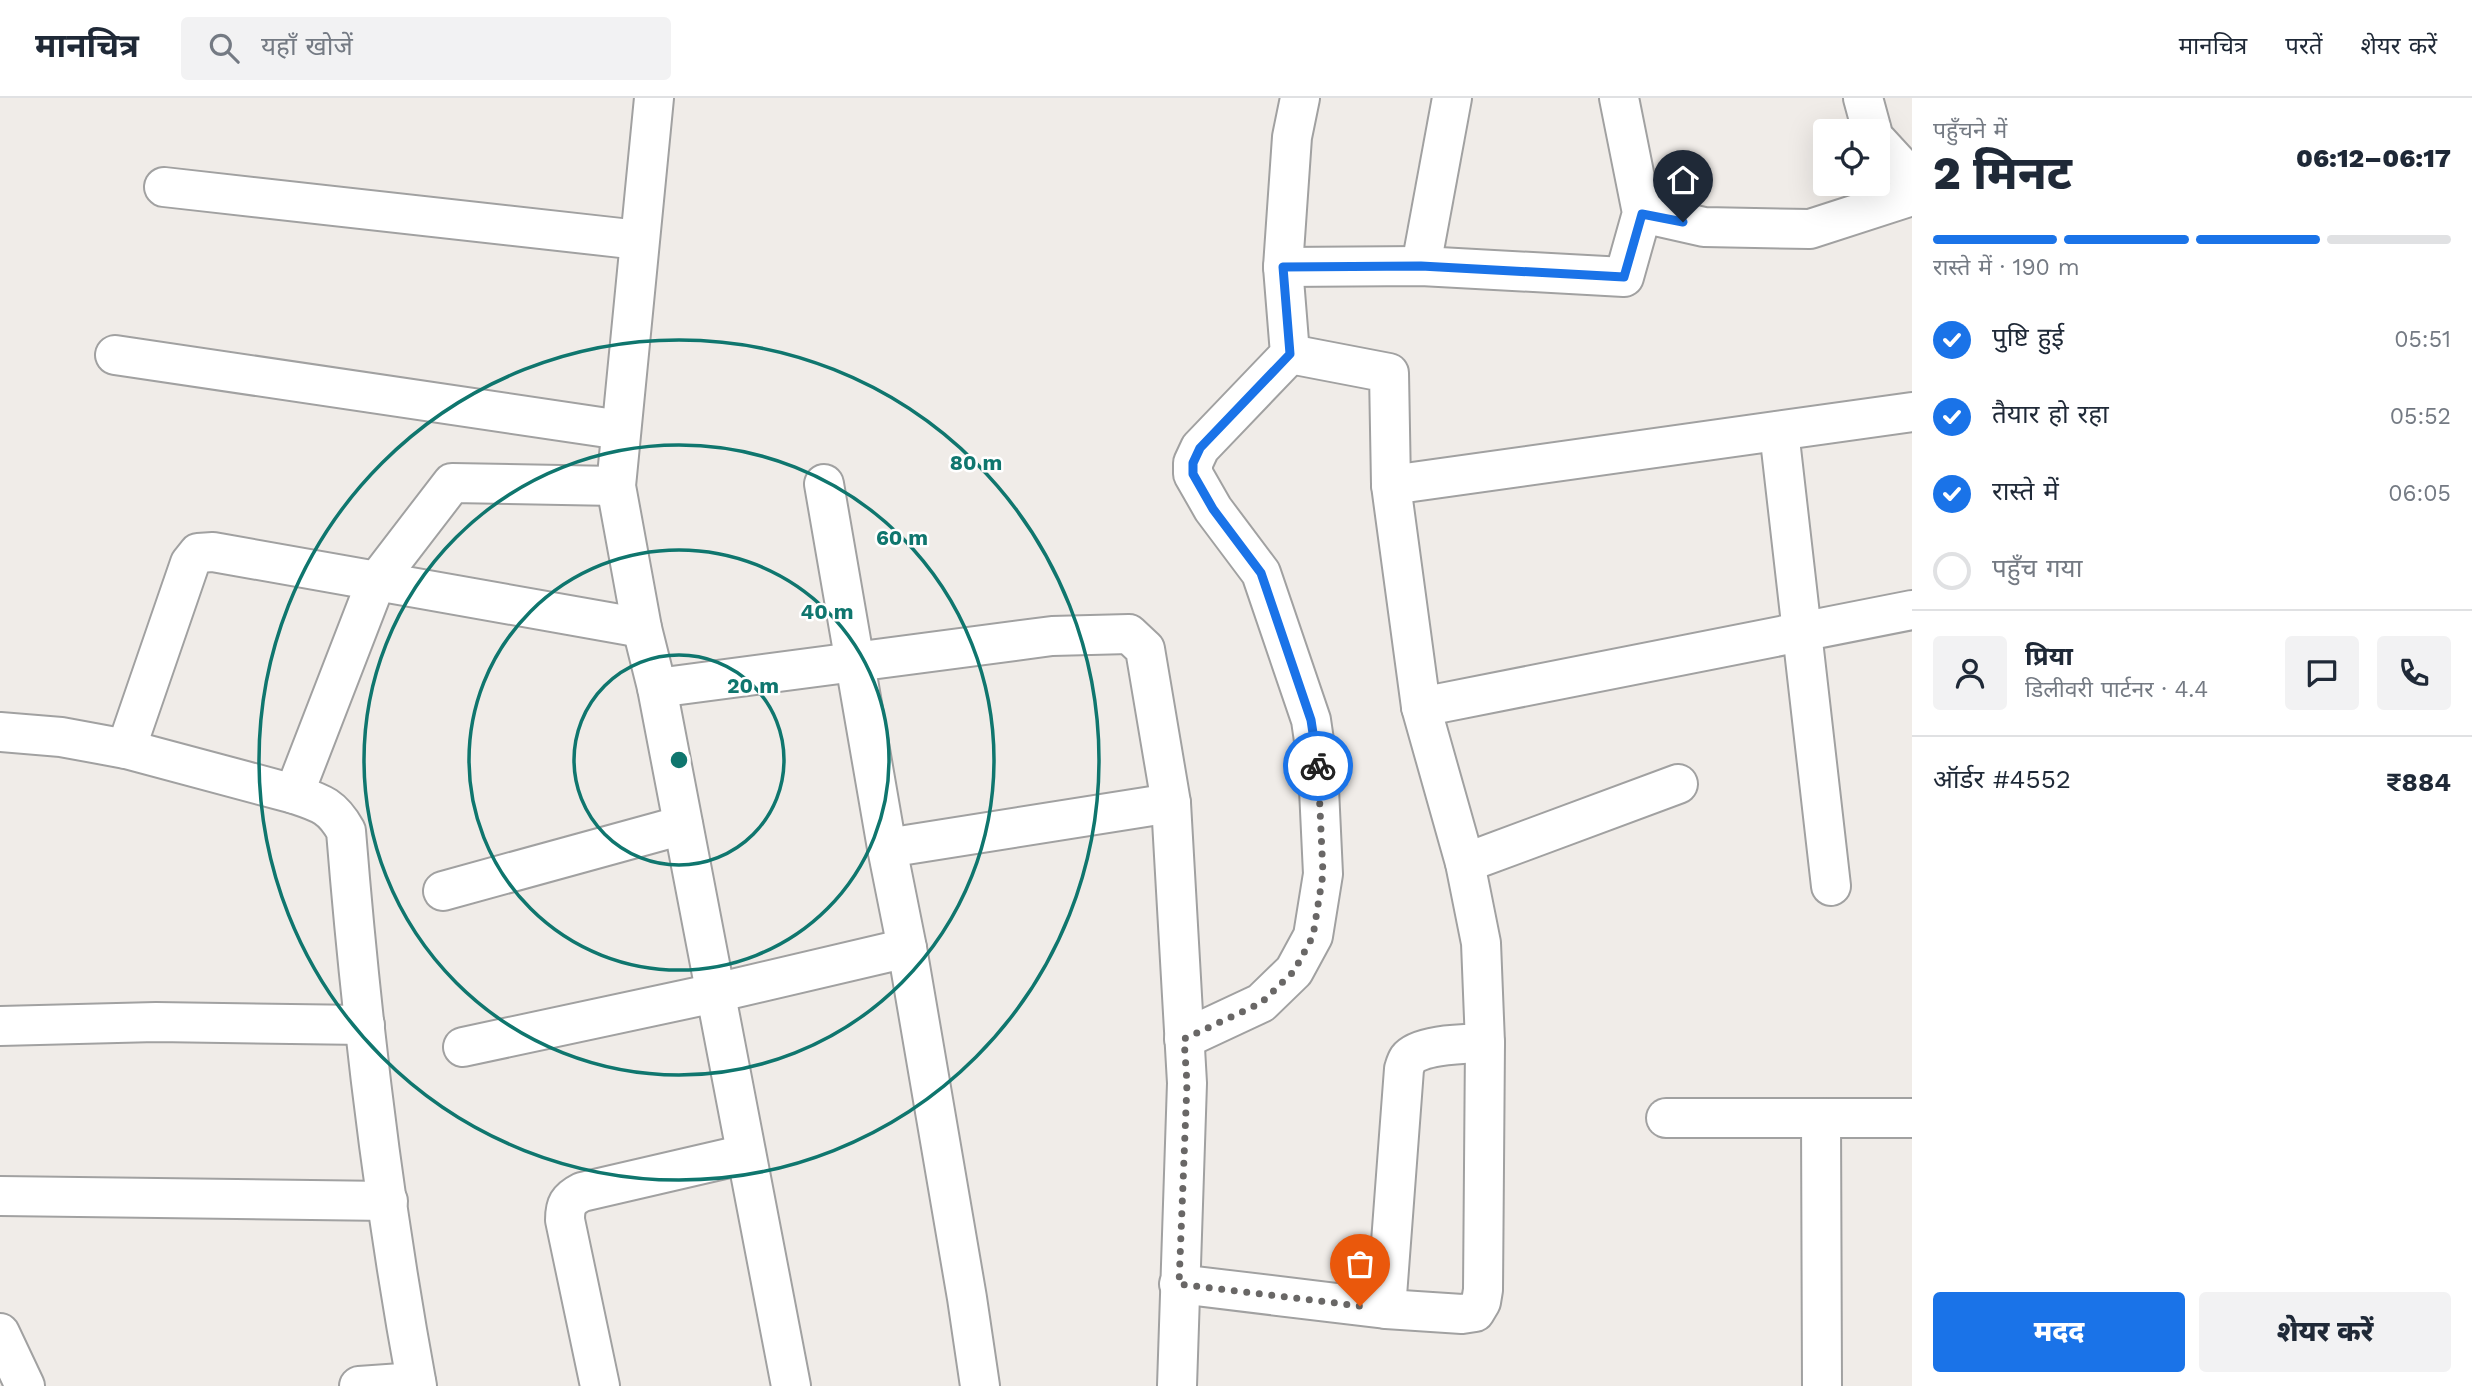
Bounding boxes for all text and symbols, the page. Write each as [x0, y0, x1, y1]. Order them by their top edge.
search box [181, 17, 671, 80]
text: मानचित्र [35, 26, 139, 65]
icon: search [205, 29, 243, 67]
text: यहाँ खोजें [261, 31, 353, 61]
text: मानचित्र [2179, 32, 2247, 60]
text: परतें [2285, 32, 2323, 60]
text: शेयर करें [2361, 32, 2437, 60]
text: पहुँचने में [1933, 117, 2007, 144]
map controls [1813, 119, 1890, 196]
button: locate [1813, 119, 1890, 196]
text: 06:12–06:17 [2296, 143, 2451, 173]
text: 2 मिनट [1933, 146, 2072, 200]
pin [1653, 150, 1713, 222]
icon: home [1664, 161, 1702, 199]
text: रास्ते में · 190 m [1933, 254, 2080, 281]
icon: check [1933, 321, 1971, 359]
text: पुष्टि हुई [1992, 322, 2064, 352]
text: 05:51 [2394, 326, 2451, 353]
icon: check [1933, 398, 1971, 436]
text: तैयार हो रहा [1992, 399, 2109, 429]
text: 05:52 [2390, 403, 2451, 430]
text: 80 m [950, 450, 1002, 475]
icon: check [1933, 475, 1971, 513]
text: रास्ते में [1992, 476, 2059, 506]
text: 06:05 [2388, 480, 2451, 507]
text: 60 m [876, 525, 928, 550]
text: पहुँच गया [1992, 553, 2082, 583]
text: 40 m [801, 599, 853, 624]
button: person [1933, 636, 2007, 710]
button: chat [2285, 636, 2359, 710]
button: phone [2377, 636, 2451, 710]
text: प्रिया [2025, 641, 2073, 671]
text: 20 m [727, 673, 779, 698]
text: डिलीवरी पार्टनर · 4.4 [2025, 676, 2208, 703]
courier [1283, 731, 1353, 801]
icon: bike [1299, 747, 1337, 785]
centre of rings [667, 748, 691, 772]
text: ऑर्डर #4552 [1933, 764, 2071, 794]
text: ₹884 [2386, 767, 2451, 797]
pin [1330, 1234, 1390, 1306]
icon: bag [1341, 1245, 1379, 1283]
button: मदद [1933, 1292, 2185, 1372]
button: शेयर करें [2199, 1292, 2451, 1372]

